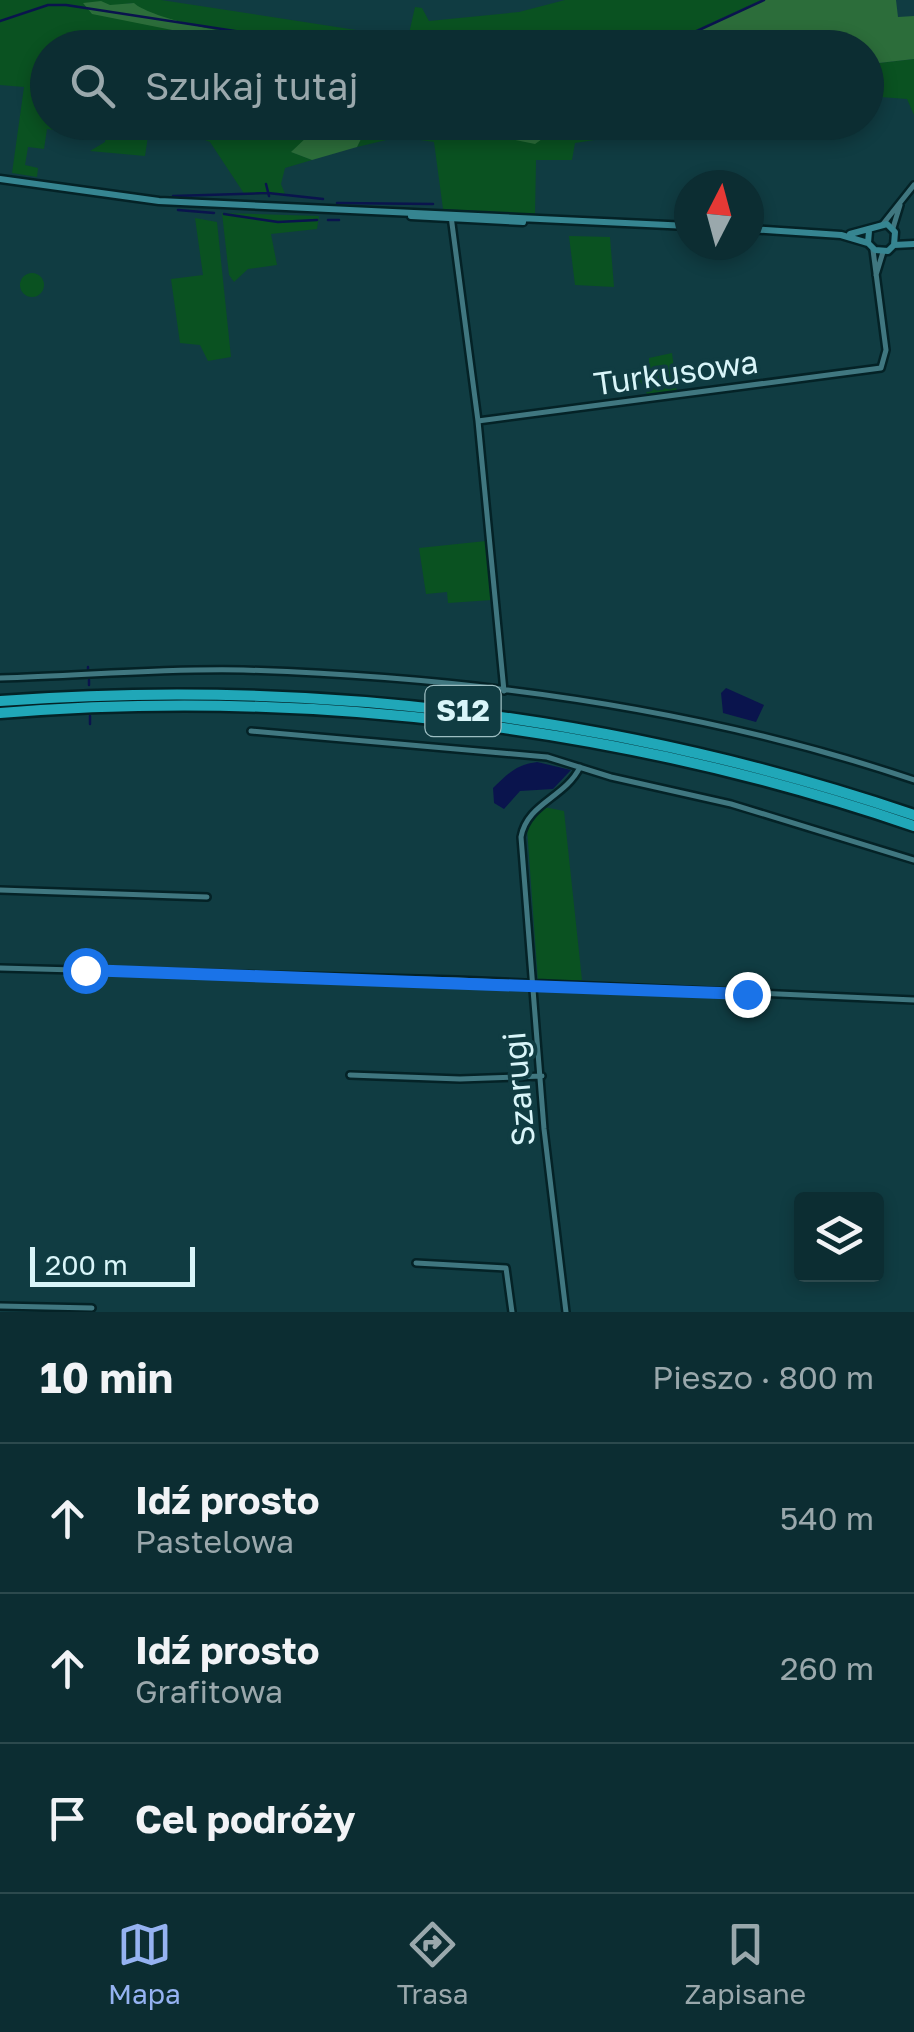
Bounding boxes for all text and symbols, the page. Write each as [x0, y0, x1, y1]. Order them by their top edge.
search box [30, 30, 884, 140]
icon: search [65, 58, 120, 113]
text: Szukaj tutaj [145, 63, 359, 108]
north arrow [674, 170, 764, 260]
street label: Turkusowa [591, 342, 760, 402]
road number: S12 [426, 686, 500, 736]
route start [63, 948, 109, 994]
route end [725, 972, 771, 1018]
street label: Szarugi [494, 1030, 542, 1148]
map controls [794, 1192, 884, 1282]
button: layers [794, 1192, 884, 1282]
scale bar [30, 1242, 195, 1286]
text: 200 m [45, 1248, 128, 1281]
text: 10 min [40, 1352, 173, 1402]
text: Pieszo · 800 m [652, 1358, 874, 1396]
text: Idź prosto [135, 1477, 320, 1522]
icon: ahead [40, 1491, 95, 1546]
text: 540 m [780, 1499, 874, 1537]
text: Pastelowa [135, 1522, 294, 1560]
text: Idź prosto [135, 1627, 320, 1672]
icon: ahead [40, 1641, 95, 1696]
text: 260 m [780, 1649, 874, 1687]
text: Grafitowa [135, 1672, 283, 1710]
icon: arrive [40, 1791, 95, 1846]
text: Cel podróży [135, 1796, 356, 1841]
tab: Mapa [108, 1917, 181, 2010]
tab: Trasa [397, 1917, 469, 2010]
tab: Zapisane [685, 1917, 806, 2010]

